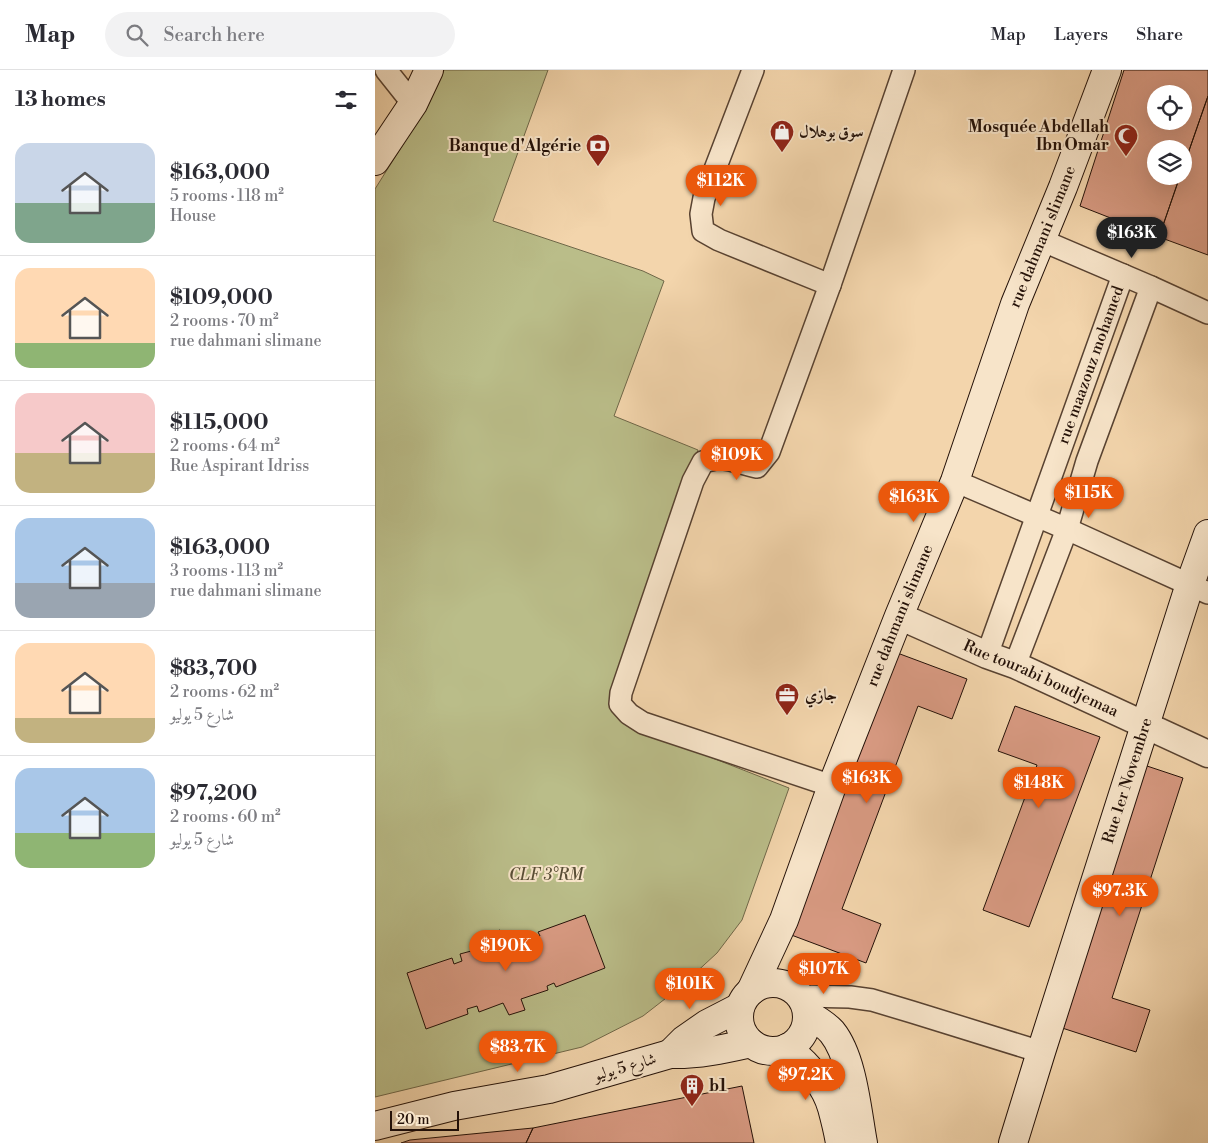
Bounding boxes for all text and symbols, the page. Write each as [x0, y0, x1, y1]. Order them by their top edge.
search box [105, 12, 455, 57]
text: Map [25, 20, 75, 50]
icon: search [123, 21, 151, 49]
text: Search here [163, 23, 265, 47]
text: Map [991, 23, 1026, 46]
text: Layers [1054, 23, 1108, 46]
text: Share [1136, 23, 1183, 46]
map controls [1147, 85, 1192, 185]
button: locate [1147, 85, 1192, 130]
icon: filters [332, 86, 360, 114]
text: 13 homes [15, 87, 106, 113]
place label: Mosquée Abdellah Ibn Omar [968, 117, 1109, 155]
shop icon: سوق بوهلال [769, 119, 795, 153]
place label: سوق بوهلال [799, 122, 864, 142]
mosque icon: Mosquée Abdellah Ibn Omar [1113, 123, 1139, 157]
bank icon: Banque d'Algérie [585, 133, 611, 167]
place label: Banque d'Algérie [449, 136, 581, 156]
button: layers [1147, 140, 1192, 185]
text: $163,000 [170, 160, 270, 186]
icon: home [55, 163, 115, 223]
street label: rue dahmani slimane [1005, 163, 1080, 311]
pin: $112K [686, 164, 756, 207]
text: $112K [697, 171, 745, 191]
text: 5 rooms · 118 m² [170, 186, 284, 206]
text: House [170, 206, 216, 226]
pin: $163K [1097, 216, 1167, 259]
text: $163K [1107, 223, 1157, 243]
street label: rue maazouz mohamed [1053, 283, 1128, 447]
text: $109,000 [170, 285, 273, 311]
icon: home [55, 288, 115, 348]
text: 2 rooms · 70 m² [170, 311, 279, 331]
text: rue dahmani slimane [170, 331, 322, 351]
text: $115,000 [170, 410, 269, 436]
icon: home [55, 413, 115, 473]
text: 2 rooms · 64 m² [170, 436, 280, 456]
pin: $109K [702, 438, 772, 481]
text: $109K [711, 445, 763, 465]
text: Rue Aspirant Idriss [170, 456, 309, 476]
pin: $115K [1054, 476, 1124, 519]
pin: $163K [879, 480, 949, 523]
text: $115K [1065, 483, 1113, 503]
text: $163K [889, 487, 939, 507]
text: $163,000 [170, 535, 270, 561]
icon: home [55, 538, 115, 598]
street label: rue dahmani slimane [862, 541, 938, 690]
text: 3 rooms · 113 m² [170, 561, 283, 581]
text: rue dahmani slimane [170, 581, 322, 601]
street label: Rue tourabi boudjemaa [960, 636, 1123, 722]
text: $83,700 [170, 656, 257, 682]
icon: home [55, 663, 115, 723]
text: 2 rooms · 62 m² [170, 682, 279, 702]
office icon: جازي [774, 682, 800, 716]
place label: جازي [805, 685, 837, 708]
text: شارع 5 يوليو [170, 705, 234, 725]
street label: Rue 1er Novembre [1098, 715, 1157, 846]
pin: $163K [832, 762, 902, 804]
pin: $148K [1004, 766, 1074, 809]
text: $163K [842, 768, 892, 788]
text: $148K [1014, 773, 1064, 793]
text: $97,200 [170, 781, 257, 807]
icon: home [55, 788, 115, 848]
text: 2 rooms · 60 m² [170, 807, 281, 827]
text: شارع 5 يوليو [170, 830, 234, 850]
park label: CLF 3°RM [509, 865, 585, 885]
pin: $97.3K [1079, 874, 1161, 917]
text: $97.3K [1092, 881, 1148, 901]
pin: $190K [471, 930, 541, 972]
text: $190K [480, 936, 532, 956]
pin: $107K [789, 952, 859, 995]
text: $107K [799, 959, 849, 979]
pin: $101K [655, 968, 725, 1010]
text: $101K [666, 974, 714, 994]
pin: $83.7K [477, 1030, 559, 1073]
text: $83.7K [490, 1037, 546, 1057]
street label: شارع 5 يوليو [590, 1049, 659, 1089]
pin: $97.2K [765, 1058, 847, 1101]
text: $97.2K [778, 1065, 834, 1085]
building icon: b1 [679, 1073, 705, 1107]
place label: b1 [709, 1076, 727, 1096]
scale bar [390, 1108, 459, 1131]
text: 20 m [397, 1111, 429, 1129]

